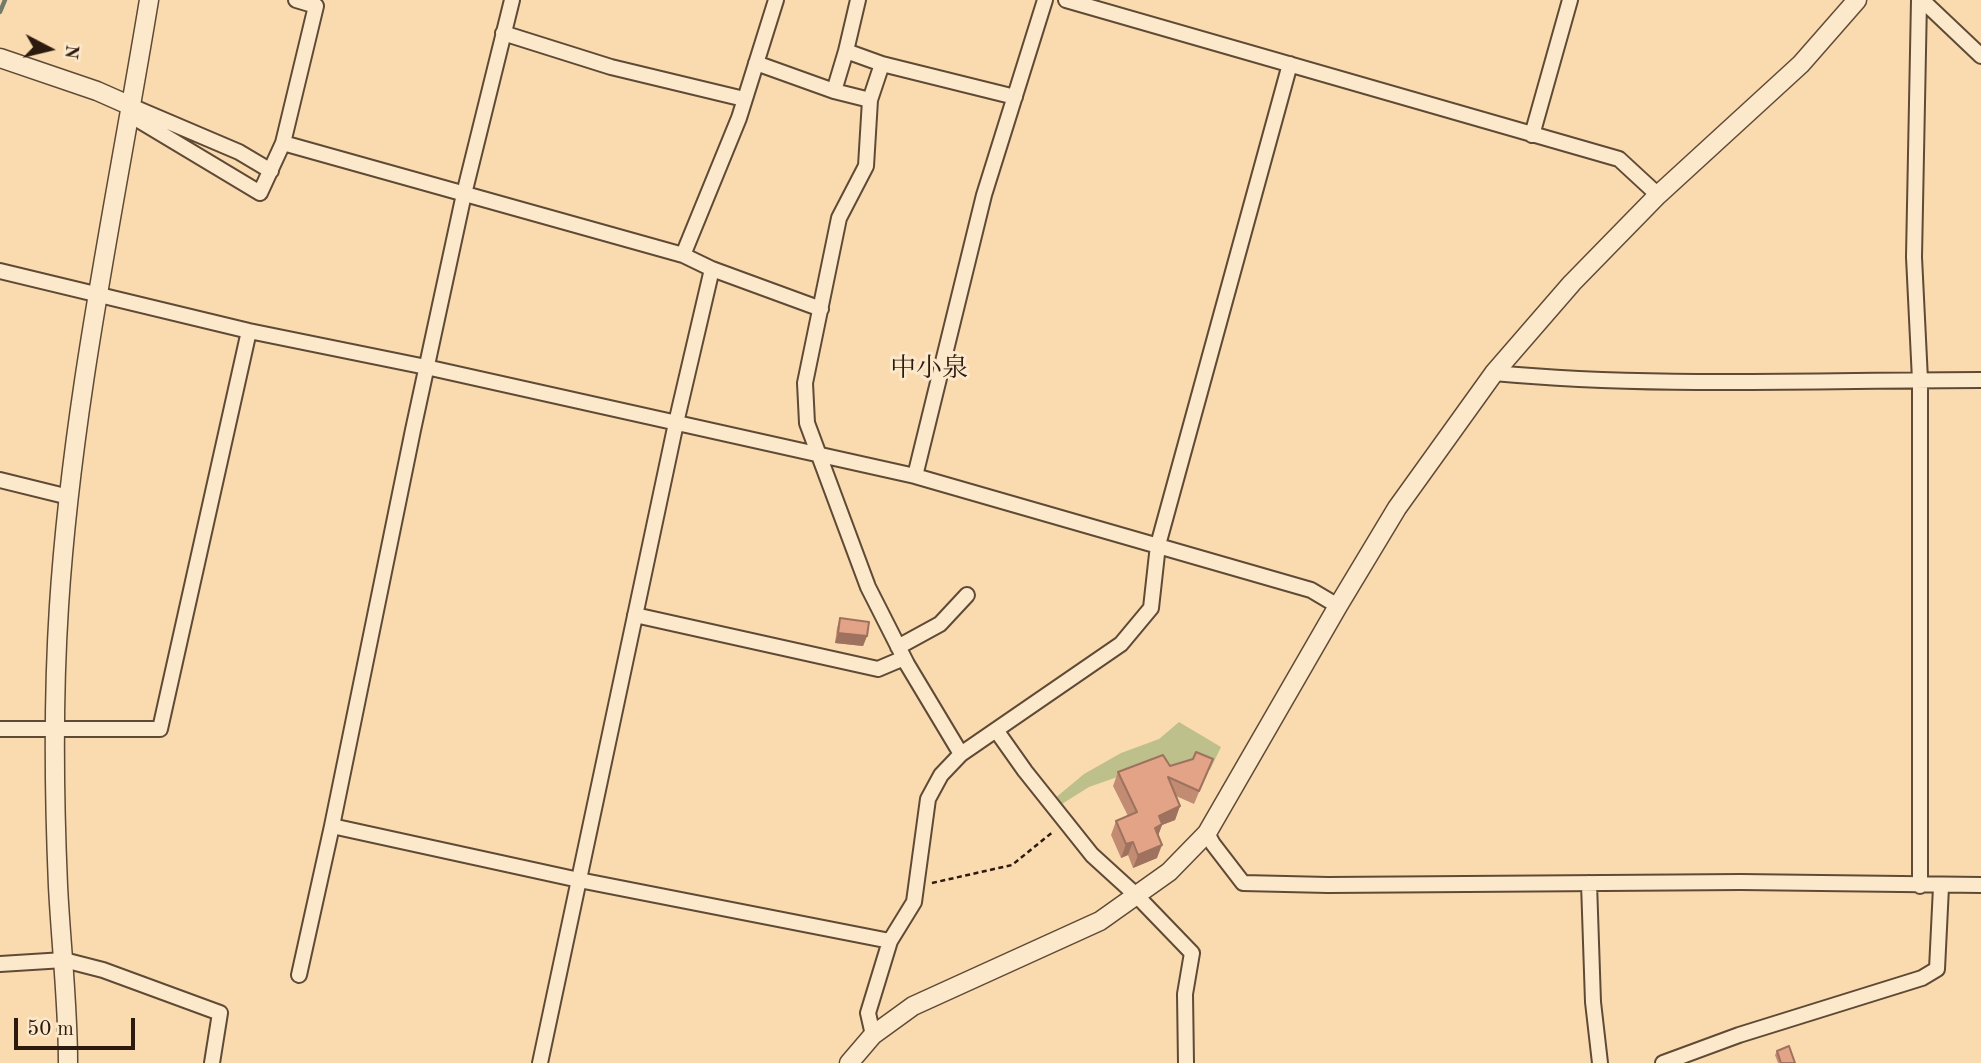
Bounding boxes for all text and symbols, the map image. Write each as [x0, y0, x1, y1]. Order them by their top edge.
north arrow [14, 14, 84, 84]
text: N [60, 43, 81, 60]
district label: 中小泉 [890, 353, 968, 385]
scale bar [18, 1004, 138, 1048]
text: 50 m [27, 1019, 74, 1040]

